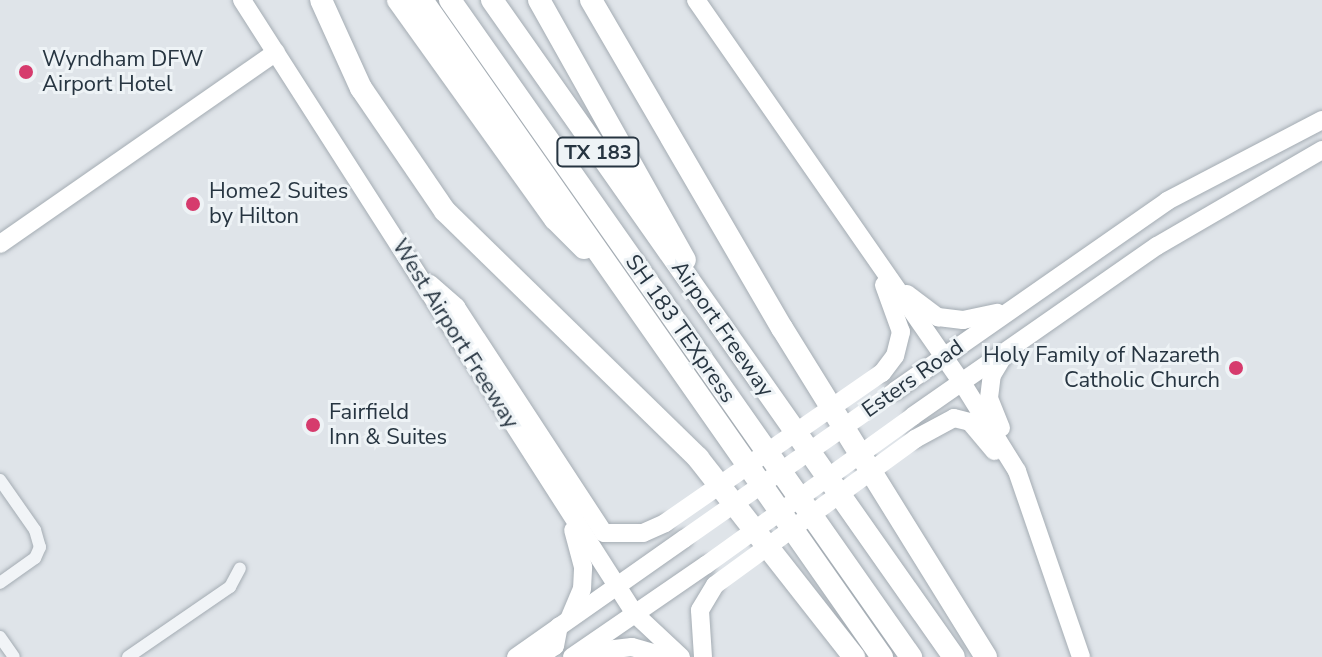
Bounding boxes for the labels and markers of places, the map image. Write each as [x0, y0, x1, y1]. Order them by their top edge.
place label: Wyndham DFW Airport Hotel [42, 46, 204, 98]
marker: Wyndham DFW Airport Hotel [17, 63, 35, 81]
place label: Home2 Suites by Hilton [209, 178, 348, 230]
marker: Home2 Suites by Hilton [184, 195, 202, 213]
place label: Holy Family of Nazareth Catholic Church [983, 342, 1220, 394]
marker: Holy Family of Nazareth Catholic Church [1227, 359, 1245, 377]
place label: Fairfield Inn & Suites [329, 399, 447, 450]
marker: Fairfield Inn & Suites [304, 416, 322, 434]

